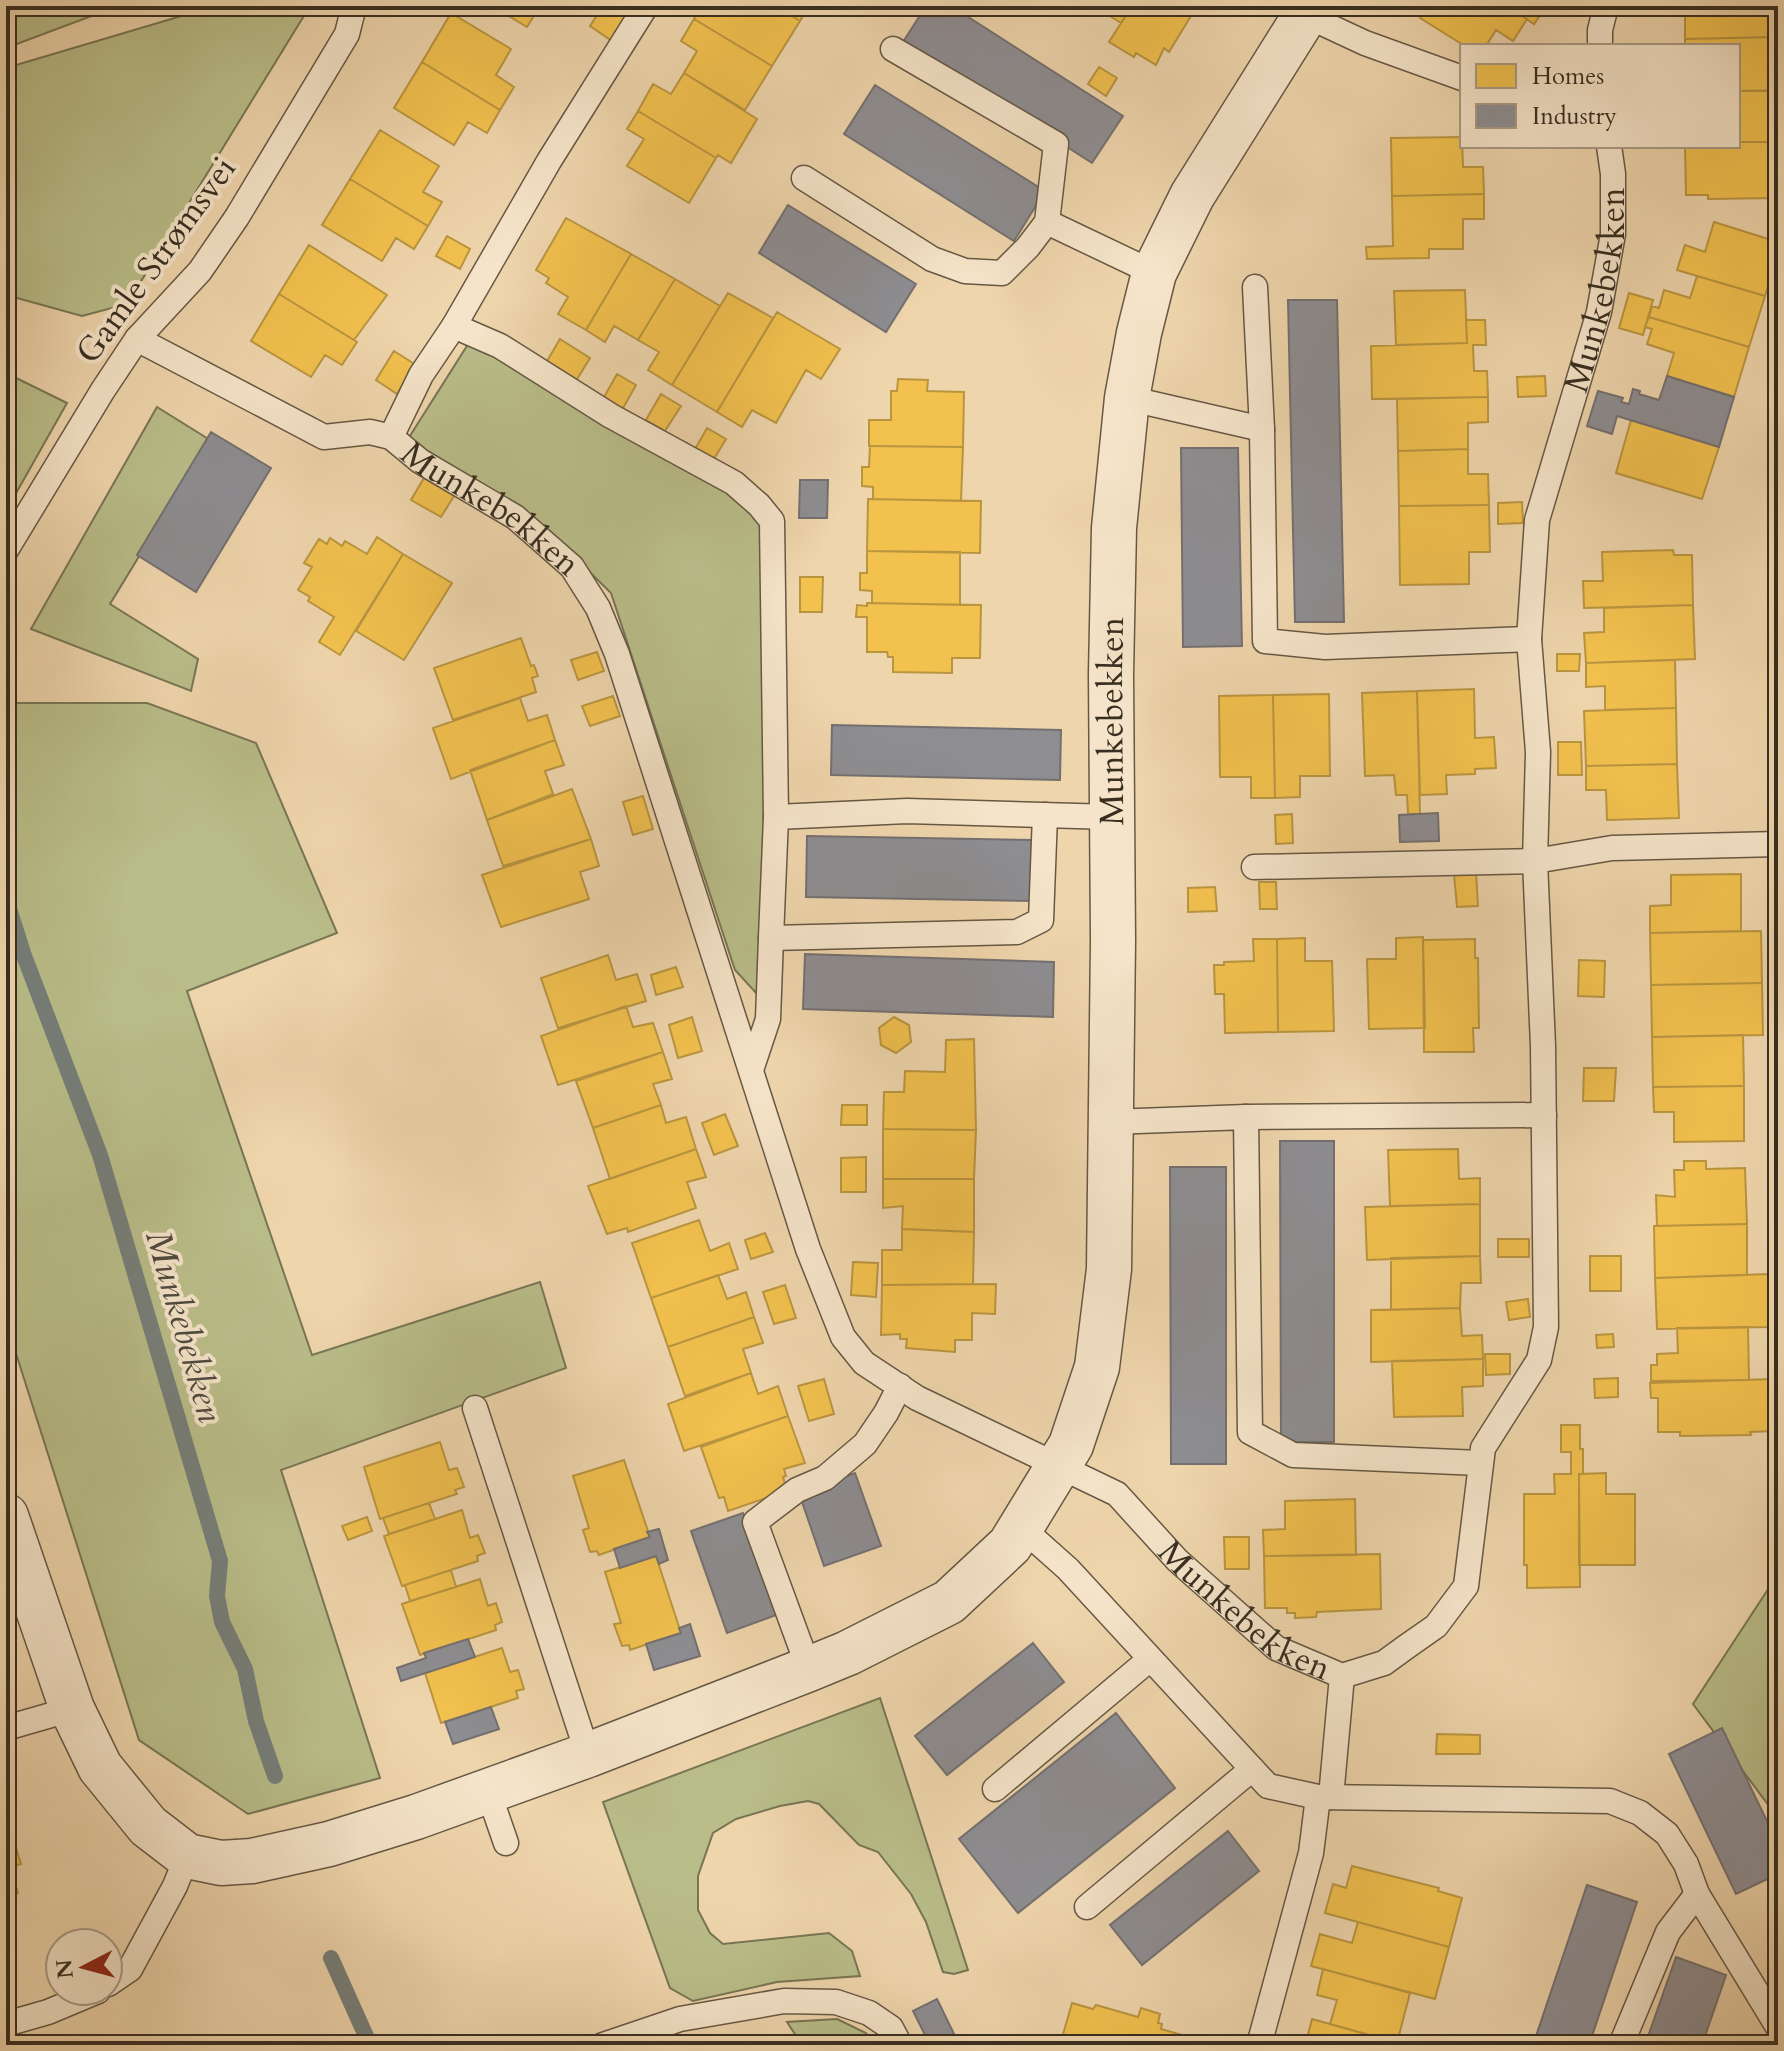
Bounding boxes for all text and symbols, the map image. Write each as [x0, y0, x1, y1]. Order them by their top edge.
legend [1460, 44, 1740, 148]
text: Homes [1532, 60, 1604, 93]
text: Industry [1532, 100, 1617, 133]
street label: Gamle Strømsvei [65, 147, 247, 373]
street label: Munkebekken [1553, 188, 1636, 398]
street label: Munkebekken [391, 431, 590, 587]
street label: Munkebekken [1088, 617, 1135, 826]
water label: Munkebekken [133, 1224, 235, 1428]
street label: Munkebekken [1147, 1531, 1338, 1692]
north arrow [44, 1927, 124, 2007]
text: N [49, 1958, 81, 1980]

